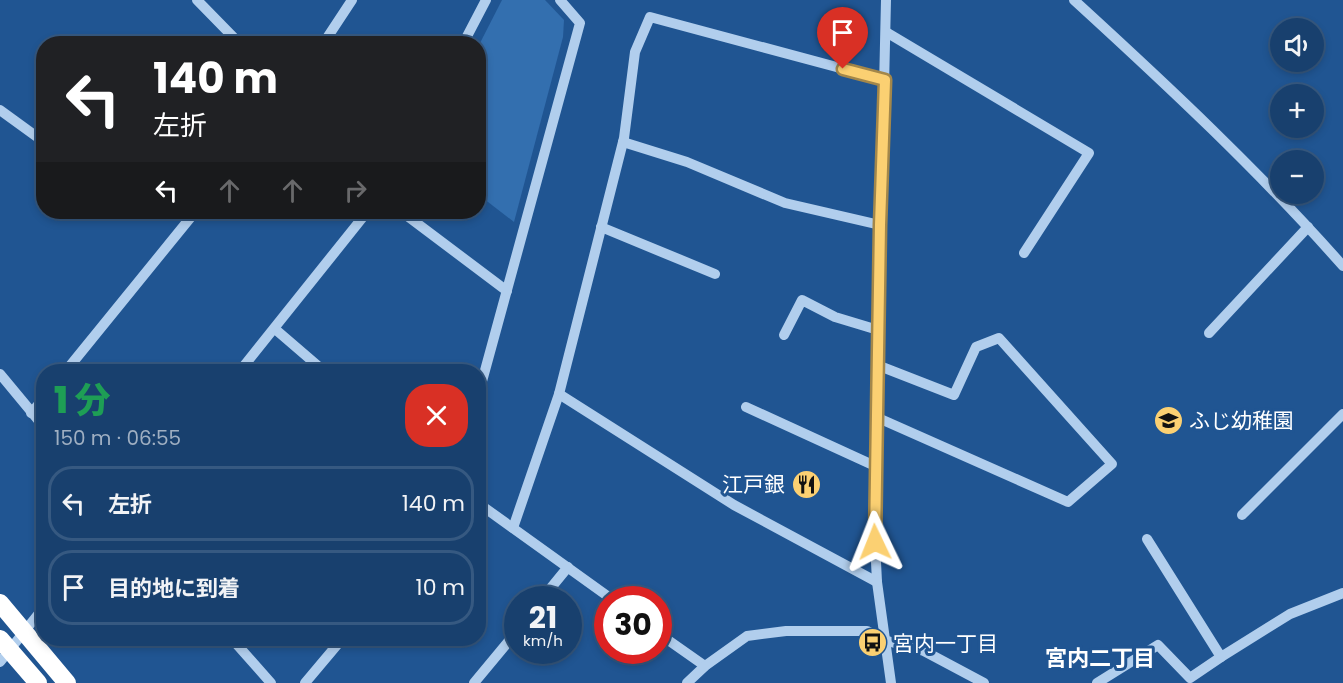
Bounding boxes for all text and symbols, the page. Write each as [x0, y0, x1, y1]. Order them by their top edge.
pin [817, 7, 868, 69]
icon: arrive [826, 16, 859, 49]
map controls [1270, 18, 1324, 204]
button: sound [1270, 18, 1324, 72]
text: 140 m [153, 49, 278, 108]
icon: left [54, 60, 132, 138]
button: + [1270, 84, 1324, 138]
text: 左折 [153, 107, 207, 144]
button: − [1270, 150, 1324, 204]
icon: left [150, 174, 183, 207]
icon: ahead [213, 174, 246, 207]
icon: ahead [276, 174, 309, 207]
icon: right [339, 174, 372, 207]
text: 1 分 [54, 375, 111, 426]
button: close [405, 384, 468, 447]
school or university icon: ふじ幼稚園 [1152, 404, 1184, 436]
place label: ふじ幼稚園 [1189, 406, 1294, 435]
text: 150 m · 06:55 [54, 424, 181, 452]
restaurant icon: 江戸銀 [790, 468, 822, 500]
place label: 江戸銀 [722, 470, 785, 499]
icon: left [57, 487, 90, 520]
text: 140 m [402, 488, 465, 519]
text: 左折 [108, 489, 152, 520]
position arrow [843, 510, 907, 574]
icon: arrive [57, 571, 90, 604]
text: 10 m [416, 572, 465, 603]
text: 目的地に到着 [108, 573, 240, 604]
speed limit sign: 30 [594, 586, 672, 664]
text: 21 [529, 596, 557, 639]
bus stop icon: 宮内一丁目 [856, 627, 888, 659]
place label: 宮内一丁目 [893, 629, 998, 658]
text: km/h [523, 630, 563, 651]
district label: 宮内二丁目 [1045, 643, 1155, 674]

